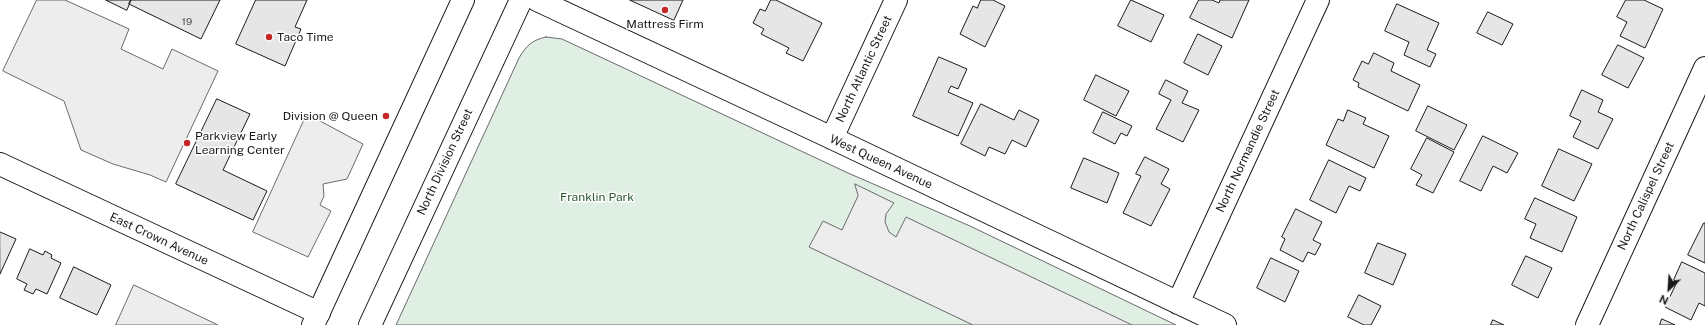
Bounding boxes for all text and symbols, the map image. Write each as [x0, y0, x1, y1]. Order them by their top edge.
marker: Mattress Firm [660, 5, 670, 15]
street label: North Atlantic Street [833, 13, 895, 125]
house number: 19 [182, 16, 192, 28]
place label: Mattress Firm [626, 17, 704, 31]
place label: Taco Time [277, 30, 334, 44]
marker: Taco Time [264, 32, 274, 42]
street label: North Normandie Street [1213, 87, 1283, 215]
street label: North Division Street [414, 106, 476, 218]
place label: Division @ Queen [283, 109, 378, 123]
marker: Division @ Queen [381, 111, 391, 121]
place label: Parkview Early Learning Center [195, 129, 285, 157]
street label: West Queen Avenue [827, 132, 935, 192]
marker: Parkview Early Learning Center [182, 138, 192, 148]
street label: North Calispel Street [1615, 140, 1677, 252]
park label: Franklin Park [560, 190, 634, 204]
street label: East Crown Avenue [107, 210, 211, 268]
north arrow [1649, 269, 1689, 309]
text: N [1657, 293, 1670, 307]

